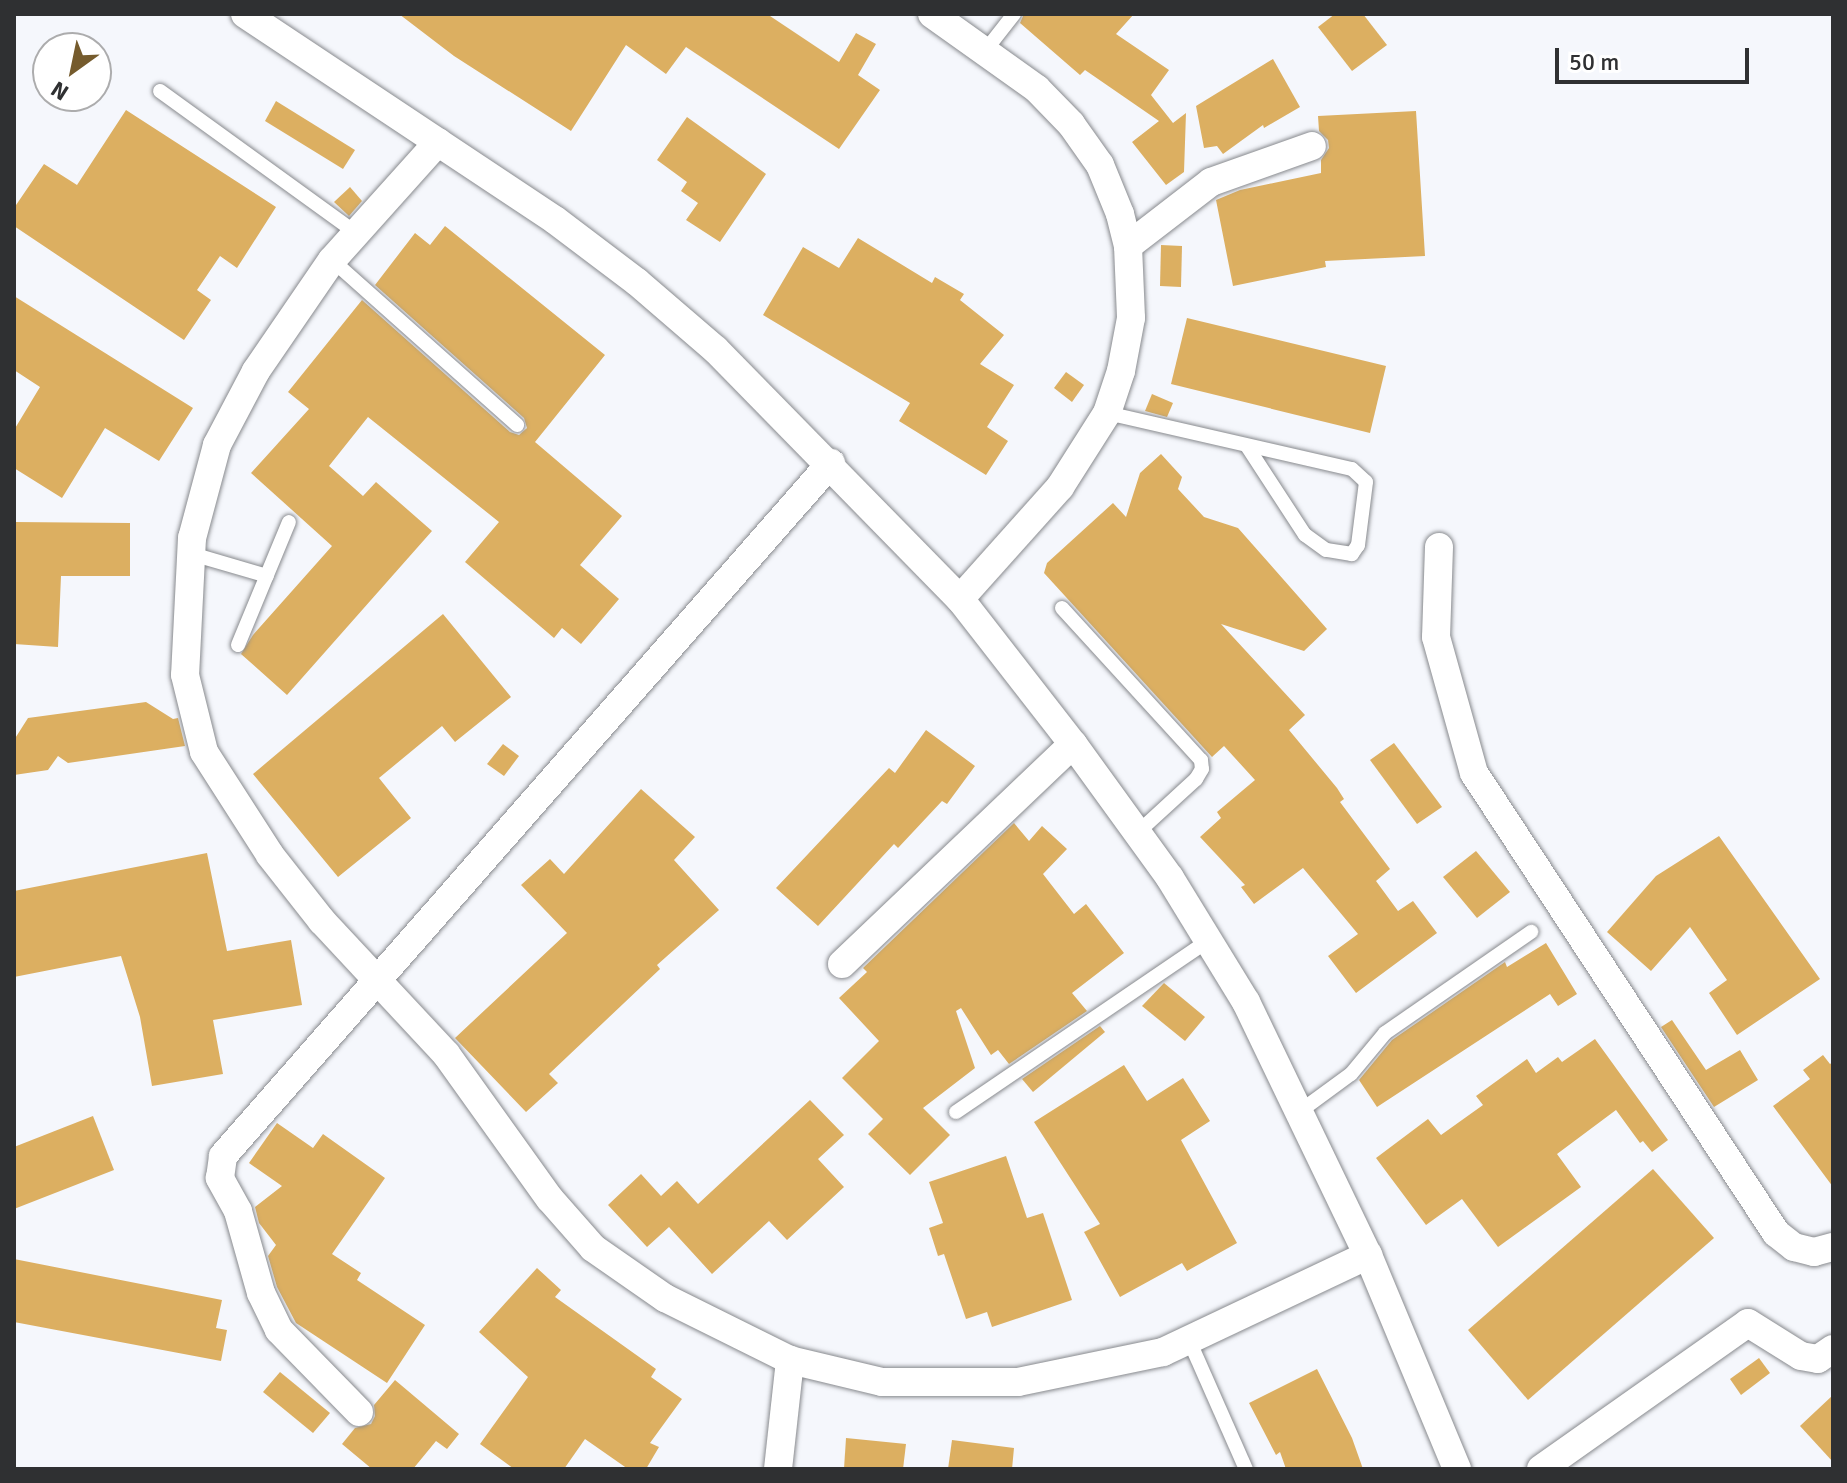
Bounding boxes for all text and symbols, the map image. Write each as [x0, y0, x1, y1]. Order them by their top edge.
north arrow [32, 32, 112, 112]
scale bar [1559, 32, 1753, 82]
text: 50 m [1569, 47, 1619, 77]
text: N [46, 75, 74, 106]

